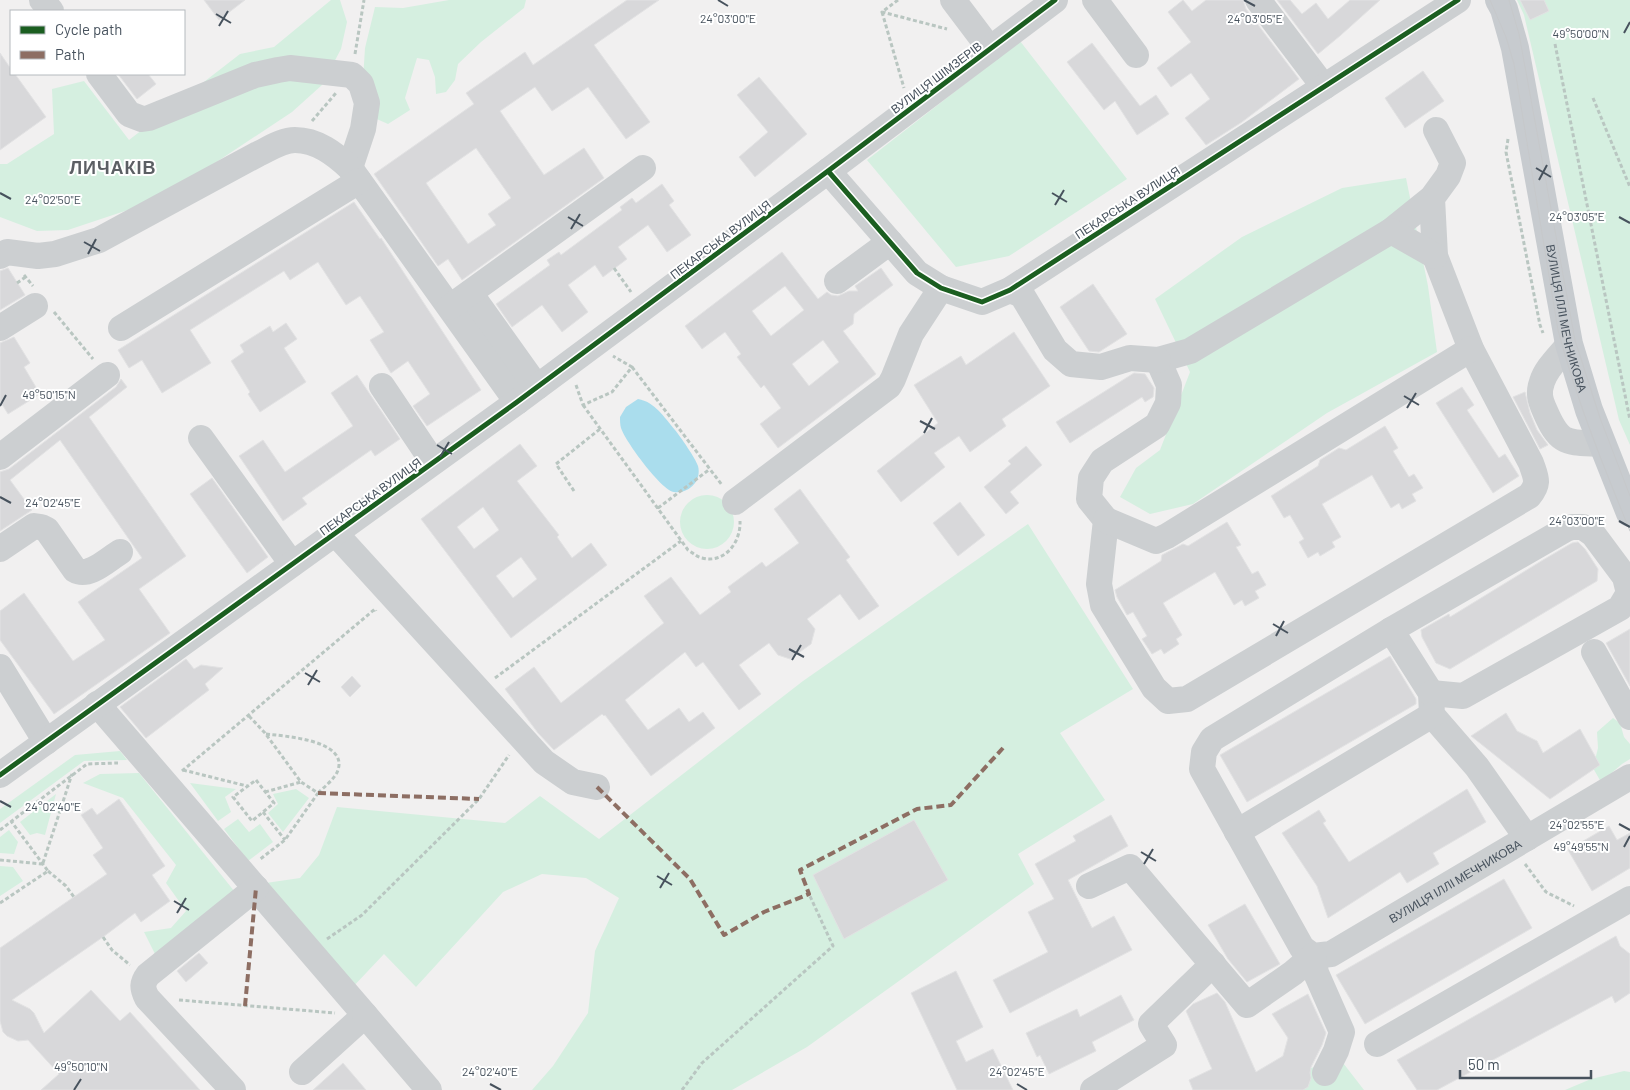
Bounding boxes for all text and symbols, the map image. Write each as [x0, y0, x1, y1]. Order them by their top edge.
legend [10, 10, 185, 75]
text: 24°03'00"E [700, 11, 756, 25]
text: 24°03'05"E [1227, 11, 1283, 25]
text: Cycle path [55, 20, 122, 38]
text: 49°50'00"N [1553, 26, 1609, 40]
street label: ВУЛИЦЯ ШІМЗЕРІВ [888, 38, 985, 117]
text: Path [55, 45, 85, 63]
district label: ЛИЧАКІВ [69, 156, 157, 178]
street label: ПЕКАРСЬКА ВУЛИЦЯ [1072, 163, 1183, 242]
text: 24°02'50"E [25, 192, 81, 206]
street label: ПЕКАРСЬКА ВУЛИЦЯ [667, 197, 774, 282]
text: 24°03'05"E [1549, 209, 1605, 223]
street label: ВУЛИЦЯ ІЛЛІ МЕЧНИКОВА [1544, 243, 1590, 394]
text: 49°50'15"N [22, 387, 76, 401]
street label: ПЕКАРСЬКА ВУЛИЦЯ [316, 454, 424, 538]
text: 24°02'45"E [25, 495, 81, 509]
text: 24°03'00"E [1549, 513, 1605, 527]
text: 24°02'40"E [25, 799, 81, 813]
text: 24°02'55"E [1549, 817, 1605, 831]
street label: ВУЛИЦЯ ІЛЛІ МЕЧНИКОВА [1386, 836, 1524, 925]
text: 49°49'55"N [1553, 839, 1609, 853]
scale bar [1460, 1048, 1591, 1080]
text: 50 m [1468, 1055, 1500, 1073]
text: 49°50'10"N [54, 1059, 108, 1073]
text: 24°02'40"E [462, 1064, 518, 1078]
text: 24°02'45"E [989, 1064, 1045, 1078]

